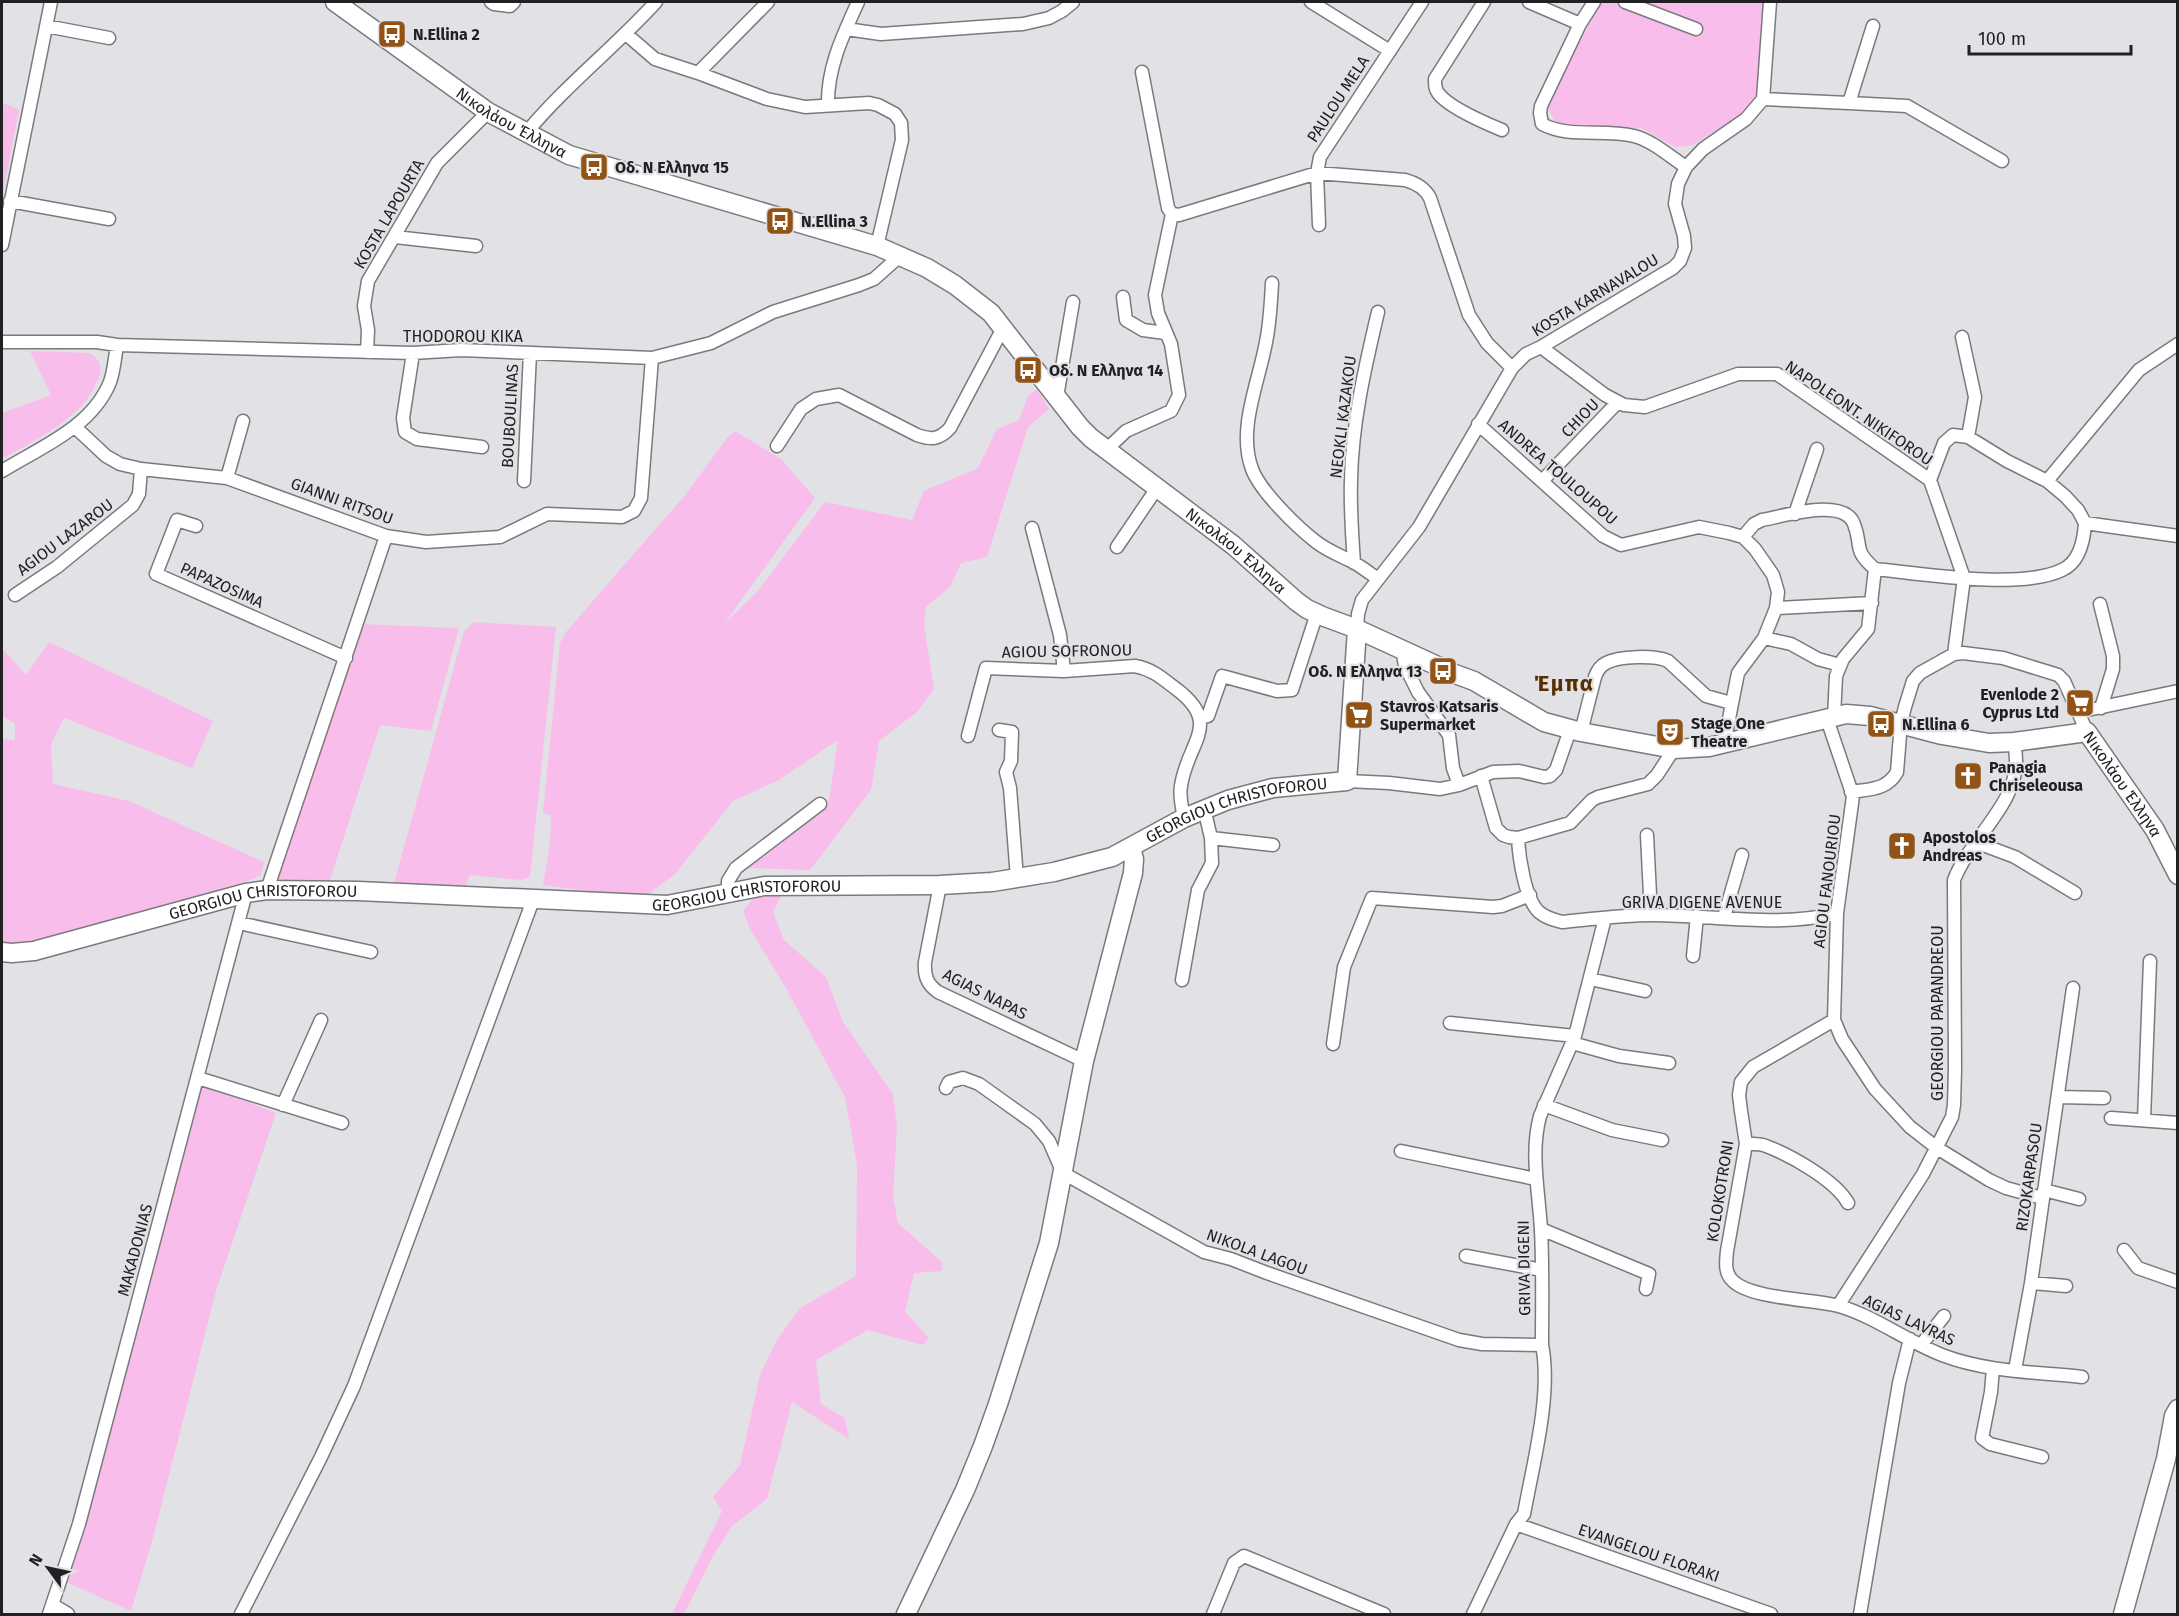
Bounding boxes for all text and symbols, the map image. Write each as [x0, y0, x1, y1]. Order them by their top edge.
bus stop icon: N.Ellina 2 [376, 18, 408, 50]
scale bar [1969, 18, 2131, 56]
place label: N.Ellina 2 [413, 25, 480, 44]
text: 100 m [1978, 28, 2026, 50]
street label: PAULOU MELA [1303, 52, 1373, 146]
street label: Νικολάου Έλληνα [453, 83, 570, 162]
bus stop icon: Οδ. Ν Ελληνα 15 [578, 151, 610, 183]
street label: KOSTA LAPOURTA [350, 155, 429, 272]
place label: Οδ. Ν Ελληνα 15 [615, 158, 729, 177]
bus stop icon: N.Ellina 3 [764, 205, 796, 237]
place label: N.Ellina 3 [801, 212, 868, 231]
street label: KOSTA KARNAVALOU [1528, 250, 1662, 340]
street label: THODOROU KIKA [403, 327, 524, 346]
bus stop icon: Οδ. Ν Ελληνα 14 [1012, 354, 1044, 386]
street label: NEOKLI KAZAKOU [1326, 354, 1360, 480]
street label: NAPOLEONT. NIKIFOROU [1782, 357, 1936, 469]
place label: Οδ. Ν Ελληνα 14 [1049, 361, 1163, 380]
street label: BOUBOULINAS [498, 363, 522, 469]
street label: CHIOU [1557, 395, 1603, 441]
street label: ANDREA TOULOUPOU [1495, 415, 1621, 529]
street label: GIANNI RITSOU [288, 474, 396, 528]
street label: AGIOU LAZAROU [13, 495, 117, 579]
street label: Νικολάου Έλληνα [1182, 503, 1290, 597]
street label: PAPAZOSIMA [177, 558, 267, 612]
street label: AGIOU SOFRONOU [1002, 640, 1132, 662]
bus stop icon: Οδ. Ν Ελληνα 13 [1427, 655, 1459, 687]
place label: Οδ. Ν Ελληνα 13 [1308, 662, 1422, 681]
district label: Έμπα [1534, 670, 1594, 697]
place label: Evenlode 2 Cyprus Ltd [1980, 685, 2059, 722]
supermarket icon: Evenlode 2 Cyprus Ltd [2064, 687, 2096, 719]
place label: Stavros Katsaris Supermarket [1380, 697, 1499, 734]
supermarket icon: Stavros Katsaris Supermarket [1343, 699, 1375, 731]
bus stop icon: N.Ellina 6 [1865, 708, 1897, 740]
place label: Stage One Theatre [1691, 714, 1765, 751]
place label: N.Ellina 6 [1902, 715, 1970, 734]
theatre icon: Stage One Theatre [1654, 716, 1686, 748]
street label: Νικολάου Έλληνα [2080, 727, 2166, 840]
place label: Panagia Chriseleousa [1989, 758, 2083, 795]
church icon: Panagia Chriseleousa [1952, 760, 1984, 792]
street label: GEORGIOU CHRISTOFOROU [1142, 773, 1328, 847]
street label: AGIOU FANOURIOU [1809, 813, 1845, 949]
place label: Apostolos Andreas [1922, 828, 1996, 865]
church icon: Apostolos Andreas [1886, 830, 1918, 862]
street label: GEORGIOU CHRISTOFOROU [652, 876, 841, 915]
street label: GEORGIOU CHRISTOFOROU [167, 880, 358, 923]
street label: GRIVA DIGENE AVENUE [1622, 893, 1782, 912]
street label: GEORGIOU PAPANDREOU [1928, 925, 1947, 1101]
street label: AGIAS NAPAS [940, 965, 1031, 1024]
street label: RIZOKARPASOU [2012, 1121, 2046, 1233]
street label: KOLOKOTRONI [1703, 1139, 1737, 1243]
street label: MAKADONIAS [114, 1201, 157, 1298]
street label: GRIVA DIGENI [1514, 1220, 1534, 1316]
street label: NIKOLA LAGOU [1204, 1225, 1310, 1279]
street label: AGIAS LAVRAS [1860, 1290, 1958, 1350]
street label: EVANGELOU FLORAKI [1576, 1520, 1722, 1586]
north arrow [18, 1538, 78, 1598]
text: N [25, 1550, 47, 1570]

